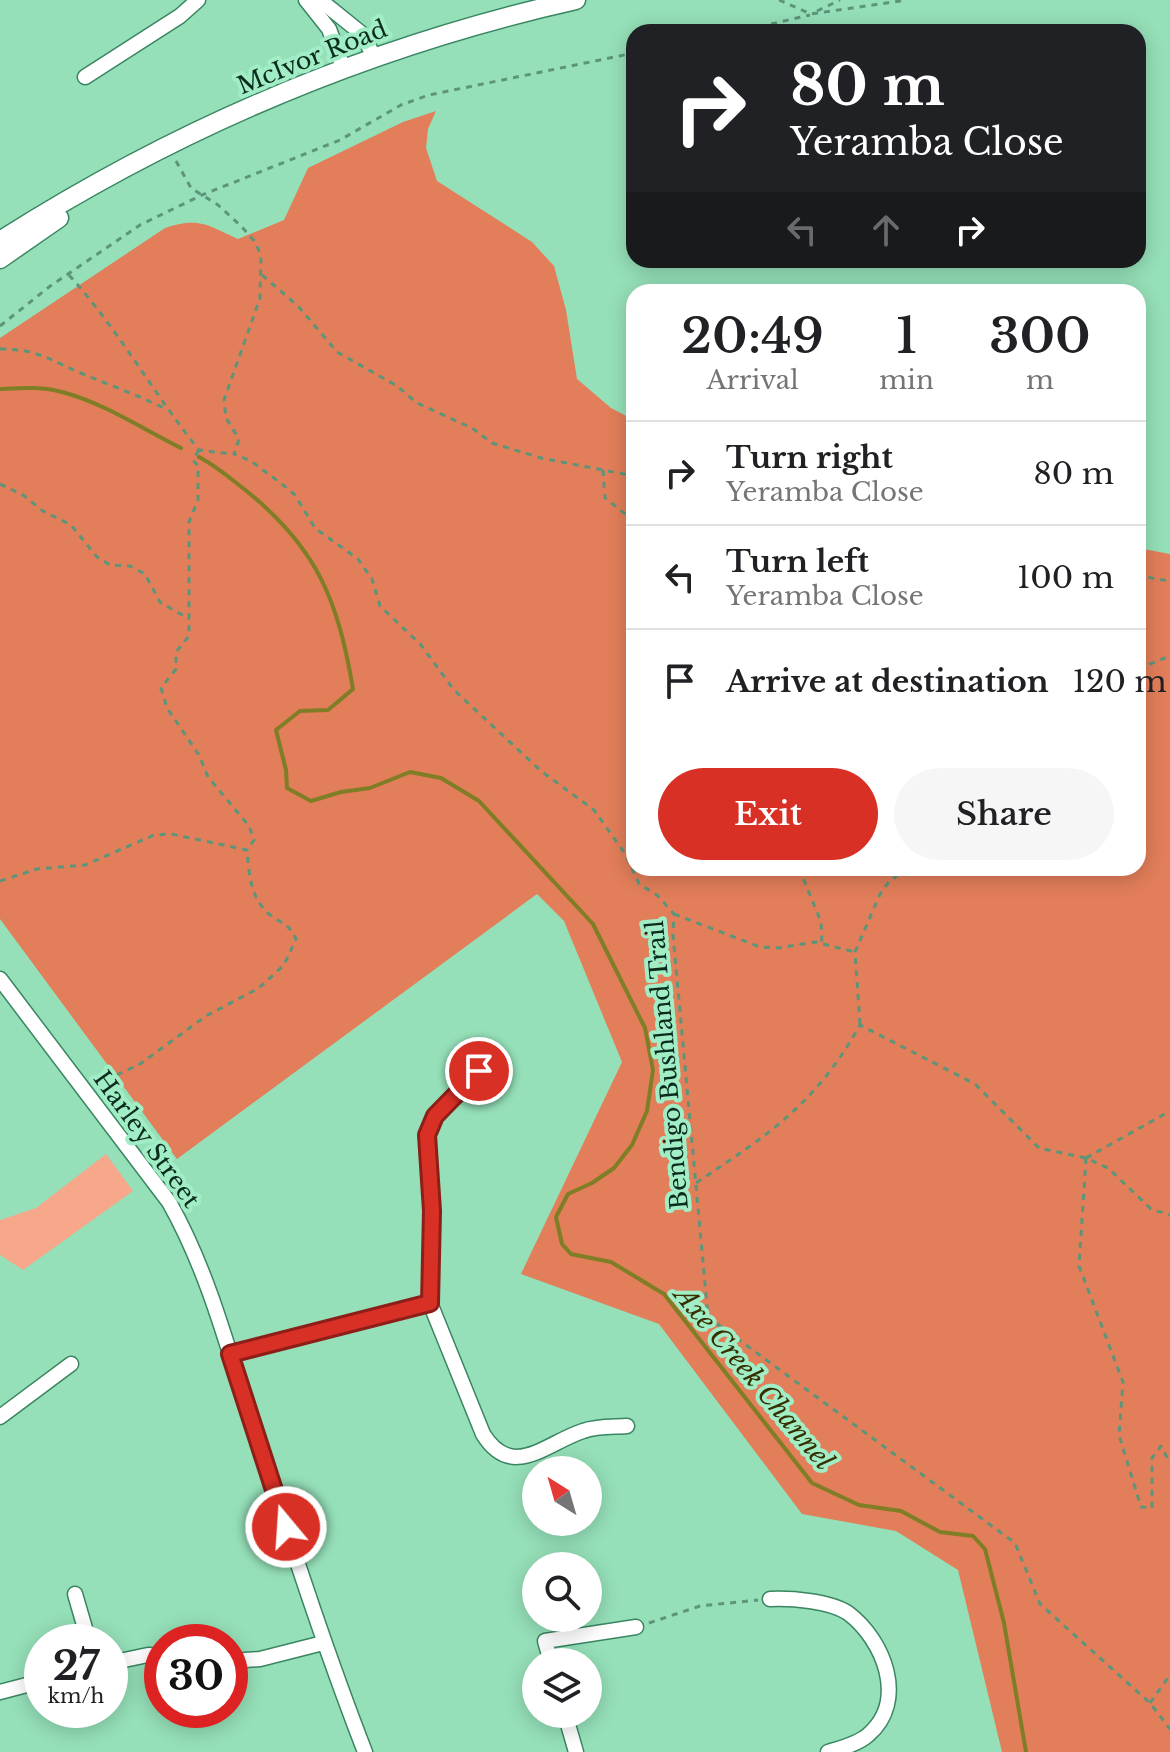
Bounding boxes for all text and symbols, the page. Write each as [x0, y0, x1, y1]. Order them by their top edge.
street label: McIvor Road [233, 14, 391, 100]
text: 80 m [790, 51, 945, 120]
icon: right [658, 56, 762, 160]
text: Yeramba Close [790, 120, 1064, 165]
icon: left [780, 208, 824, 252]
icon: ahead [864, 208, 908, 252]
icon: right [948, 208, 992, 252]
text: 20:49 [681, 306, 824, 366]
text: 1 [896, 306, 917, 366]
text: 300 [989, 306, 1091, 366]
text: Arrival [707, 364, 799, 396]
text: min [879, 364, 934, 396]
text: m [1026, 364, 1054, 396]
text: Turn right [726, 439, 893, 476]
icon: right [658, 451, 702, 495]
text: 80 m [1034, 455, 1114, 492]
text: Yeramba Close [726, 476, 924, 508]
text: Turn left [726, 543, 869, 580]
icon: left [658, 555, 702, 599]
text: 100 m [1017, 559, 1114, 596]
text: Yeramba Close [726, 580, 924, 612]
icon: arrive [658, 659, 702, 703]
text: Arrive at destination [726, 663, 1049, 700]
text: 120 m [1073, 663, 1167, 700]
button: Exit [658, 768, 878, 860]
button: Share [894, 768, 1114, 860]
street label: Bendigo Bushland Trail [640, 919, 694, 1211]
pin [445, 1037, 513, 1105]
icon: arrive [457, 1049, 501, 1093]
street label: Harley Street [88, 1065, 206, 1213]
water label: Axe Creek Channel [666, 1277, 841, 1477]
north arrow [522, 1456, 602, 1536]
map controls [522, 1456, 602, 1728]
position arrow [244, 1485, 328, 1569]
button: search [522, 1552, 602, 1632]
speed limit sign: 30 [144, 1624, 248, 1728]
text: 27 [53, 1641, 99, 1691]
button: layers [522, 1648, 602, 1728]
text: km/h [48, 1684, 104, 1708]

